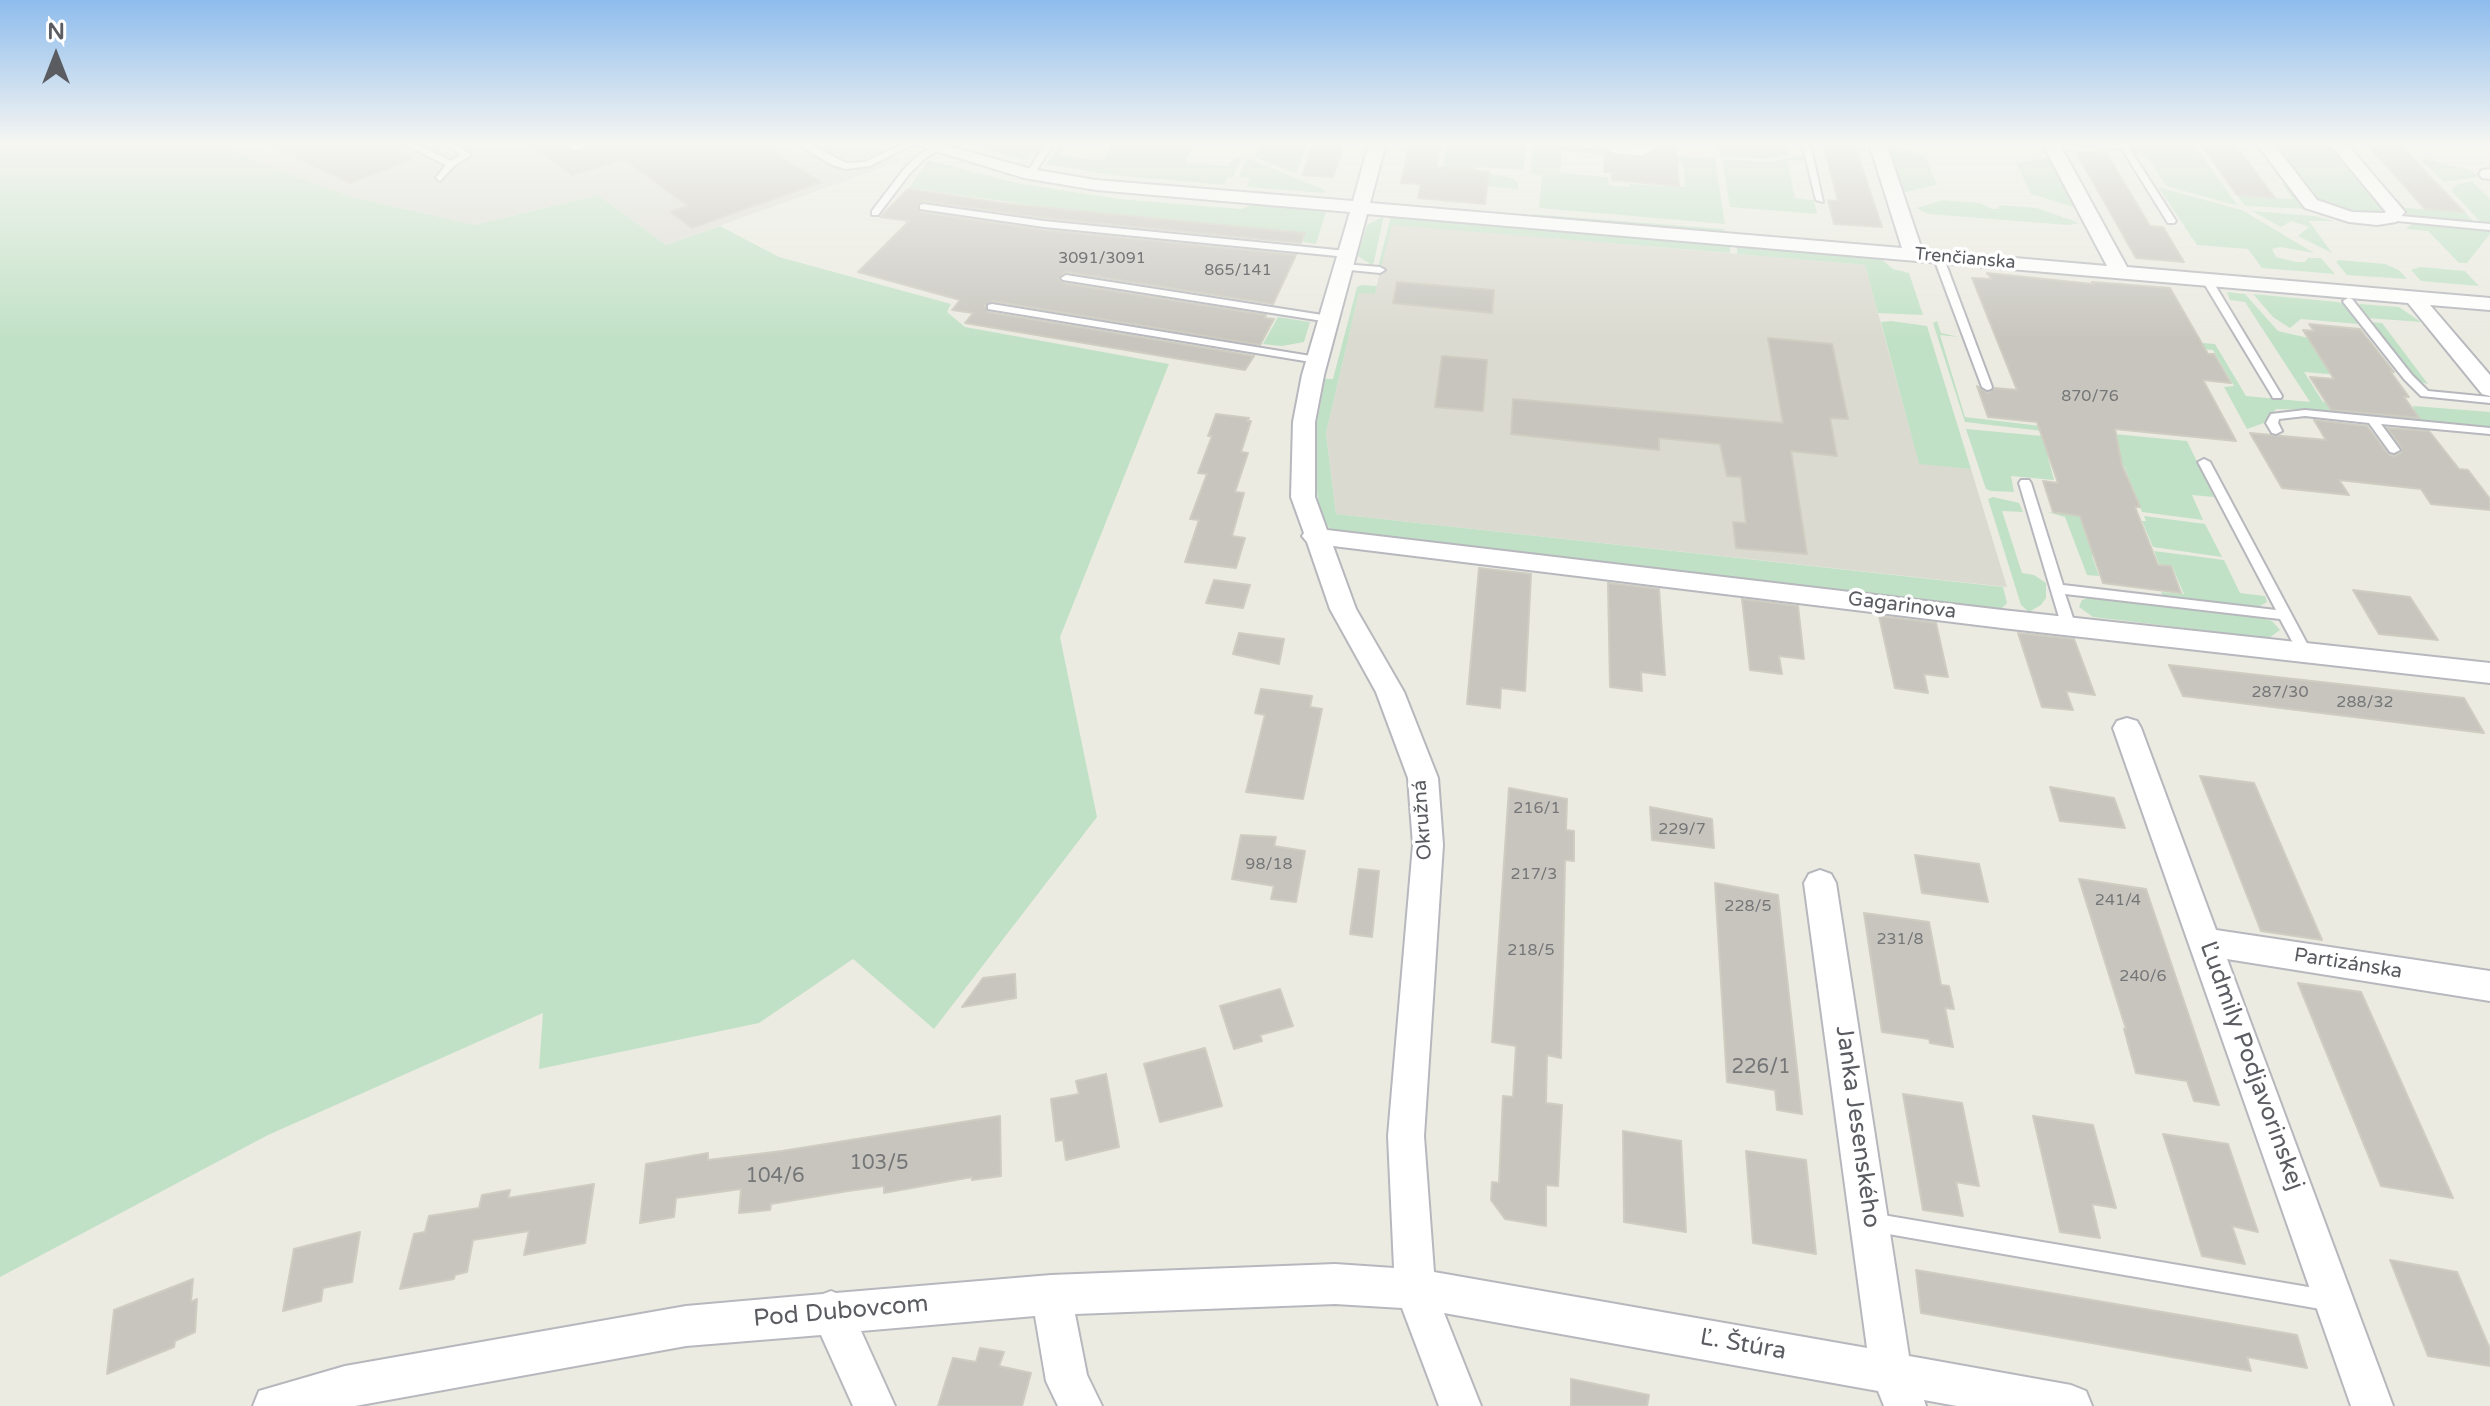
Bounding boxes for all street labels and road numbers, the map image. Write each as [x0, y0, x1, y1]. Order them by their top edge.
street label: Trenčianska [1914, 244, 2016, 274]
street label: Gagarinova [1847, 587, 1957, 625]
street label: Okružná [1408, 779, 1438, 861]
street label: Ľudmily Podjavorinskej [2193, 938, 2309, 1194]
street label: Partizánska [2292, 944, 2404, 984]
street label: Janka Jesenského [1829, 1024, 1885, 1230]
street label: Pod Dubovcom [752, 1290, 930, 1334]
street label: Ľ. Štúra [1698, 1323, 1788, 1367]

